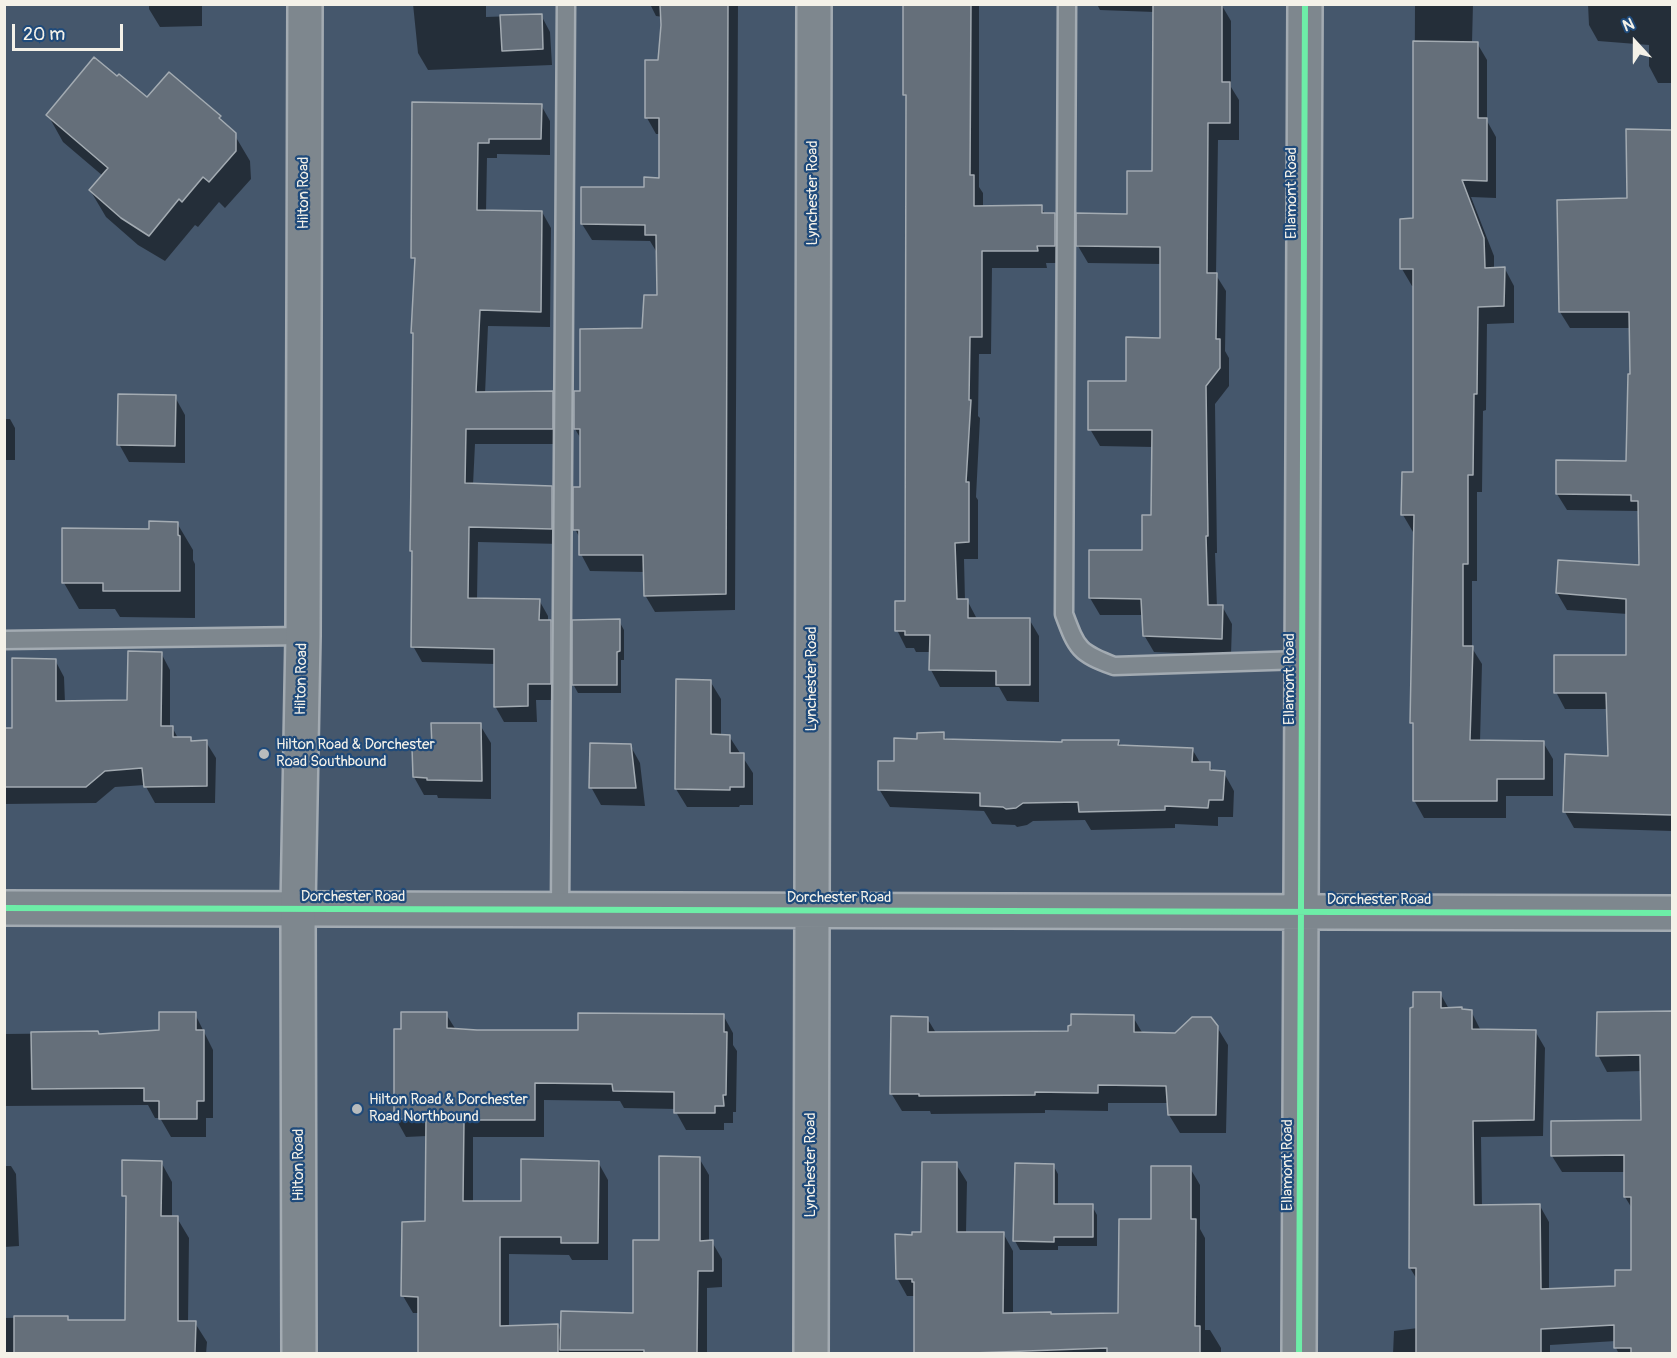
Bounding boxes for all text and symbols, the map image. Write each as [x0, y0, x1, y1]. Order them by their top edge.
scale bar [15, 12, 126, 50]
north arrow [1605, 12, 1665, 72]
text: N [1620, 14, 1637, 36]
text: 20 m [23, 23, 65, 46]
street label: Lynchester Road [804, 140, 822, 246]
street label: Ellamont Road [1283, 147, 1301, 239]
street label: Hilton Road [295, 157, 313, 229]
street label: Lynchester Road [803, 626, 821, 732]
street label: Ellamont Road [1281, 633, 1299, 725]
street label: Hilton Road [292, 643, 312, 715]
place label: Hilton Road & Dorchester Road Southbound [276, 736, 435, 771]
marker: Hilton Road & Dorchester Road Southbound [257, 747, 271, 761]
street label: Dorchester Road [301, 888, 405, 906]
street label: Dorchester Road [787, 889, 891, 907]
street label: Dorchester Road [1327, 891, 1431, 909]
place label: Hilton Road & Dorchester Road Northbound [369, 1091, 528, 1126]
marker: Hilton Road & Dorchester Road Northbound [350, 1102, 364, 1116]
street label: Lynchester Road [802, 1112, 820, 1218]
street label: Ellamont Road [1279, 1119, 1297, 1211]
street label: Hilton Road [290, 1129, 308, 1201]

